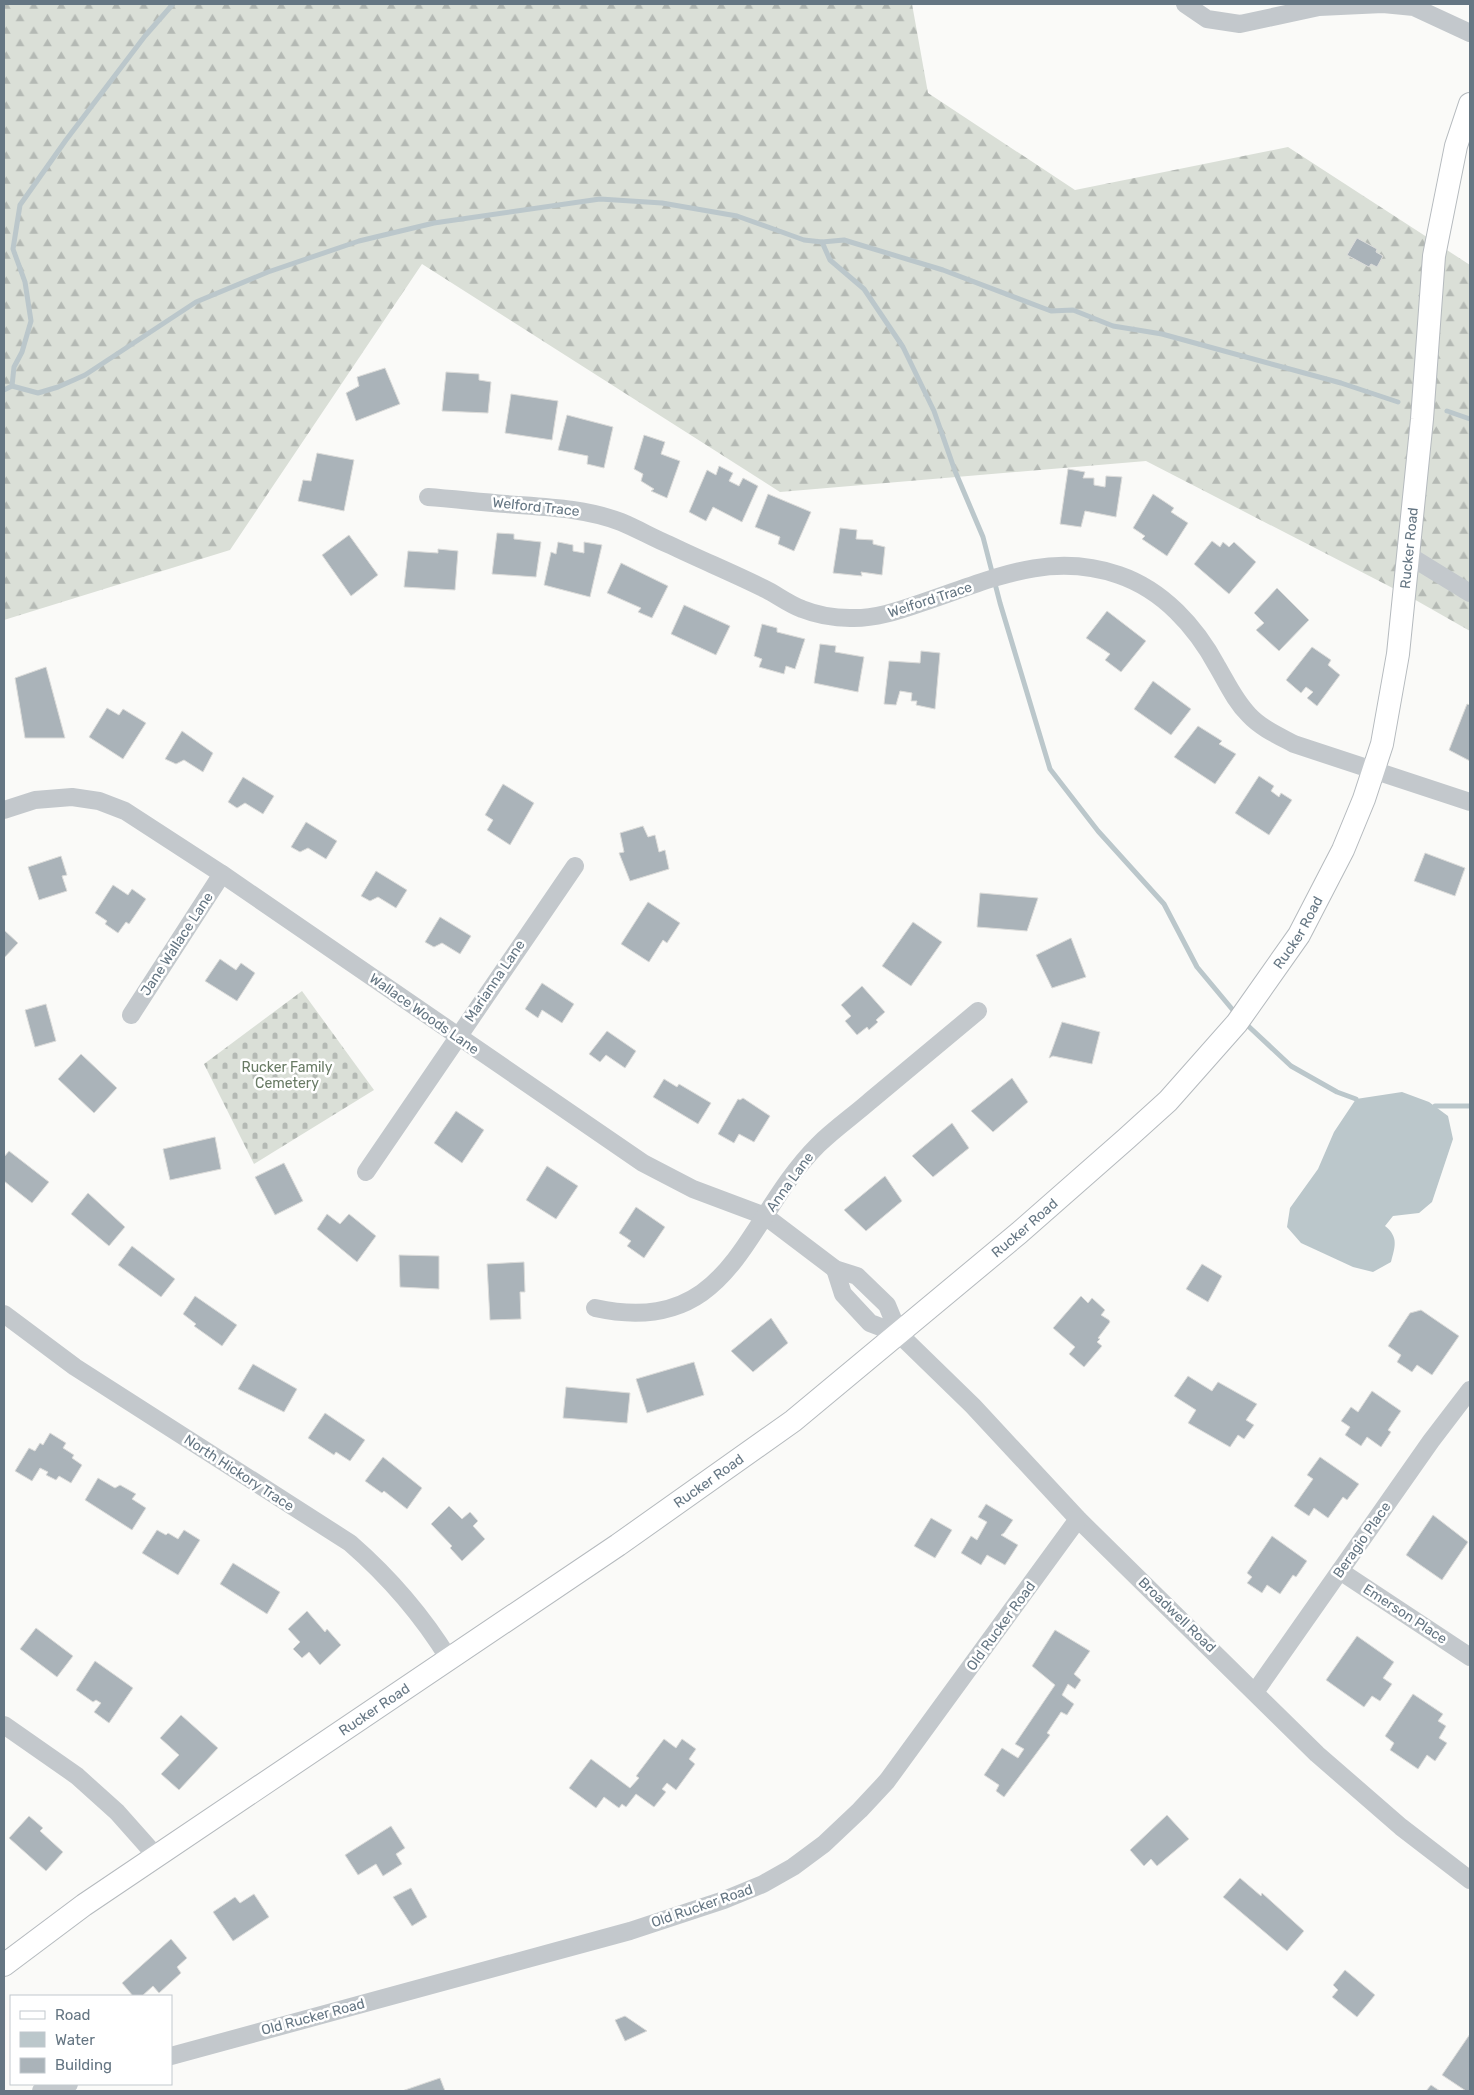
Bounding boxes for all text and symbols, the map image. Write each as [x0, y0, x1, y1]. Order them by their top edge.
street label: Welford Trace [492, 494, 581, 520]
street label: Rucker Road [1396, 506, 1421, 590]
street label: Welford Trace [886, 578, 974, 622]
street label: Jane Wallace Lane [137, 889, 217, 999]
street label: Rucker Road [1269, 893, 1326, 972]
street label: Marianna Lane [461, 937, 529, 1025]
street label: Wallace Woods Lane [366, 970, 482, 1058]
park label: Rucker Family Cemetery [242, 1059, 333, 1092]
street label: Anna Lane [763, 1149, 817, 1215]
street label: Rucker Road [988, 1195, 1061, 1261]
street label: North Hickory Trace [181, 1431, 297, 1515]
street label: Rucker Road [670, 1450, 747, 1511]
street label: Beragio Place [1330, 1499, 1395, 1581]
street label: Broadwell Road [1135, 1574, 1219, 1656]
street label: Old Rucker Road [963, 1578, 1039, 1674]
street label: Emerson Place [1360, 1580, 1450, 1648]
street label: Rucker Road [336, 1679, 413, 1739]
street label: Old Rucker Road [649, 1881, 755, 1931]
legend [10, 1995, 172, 2085]
street label: Old Rucker Road [259, 1995, 367, 2039]
text: Road [55, 2006, 91, 2024]
text: Water [55, 2031, 95, 2049]
text: Building [55, 2056, 112, 2074]

